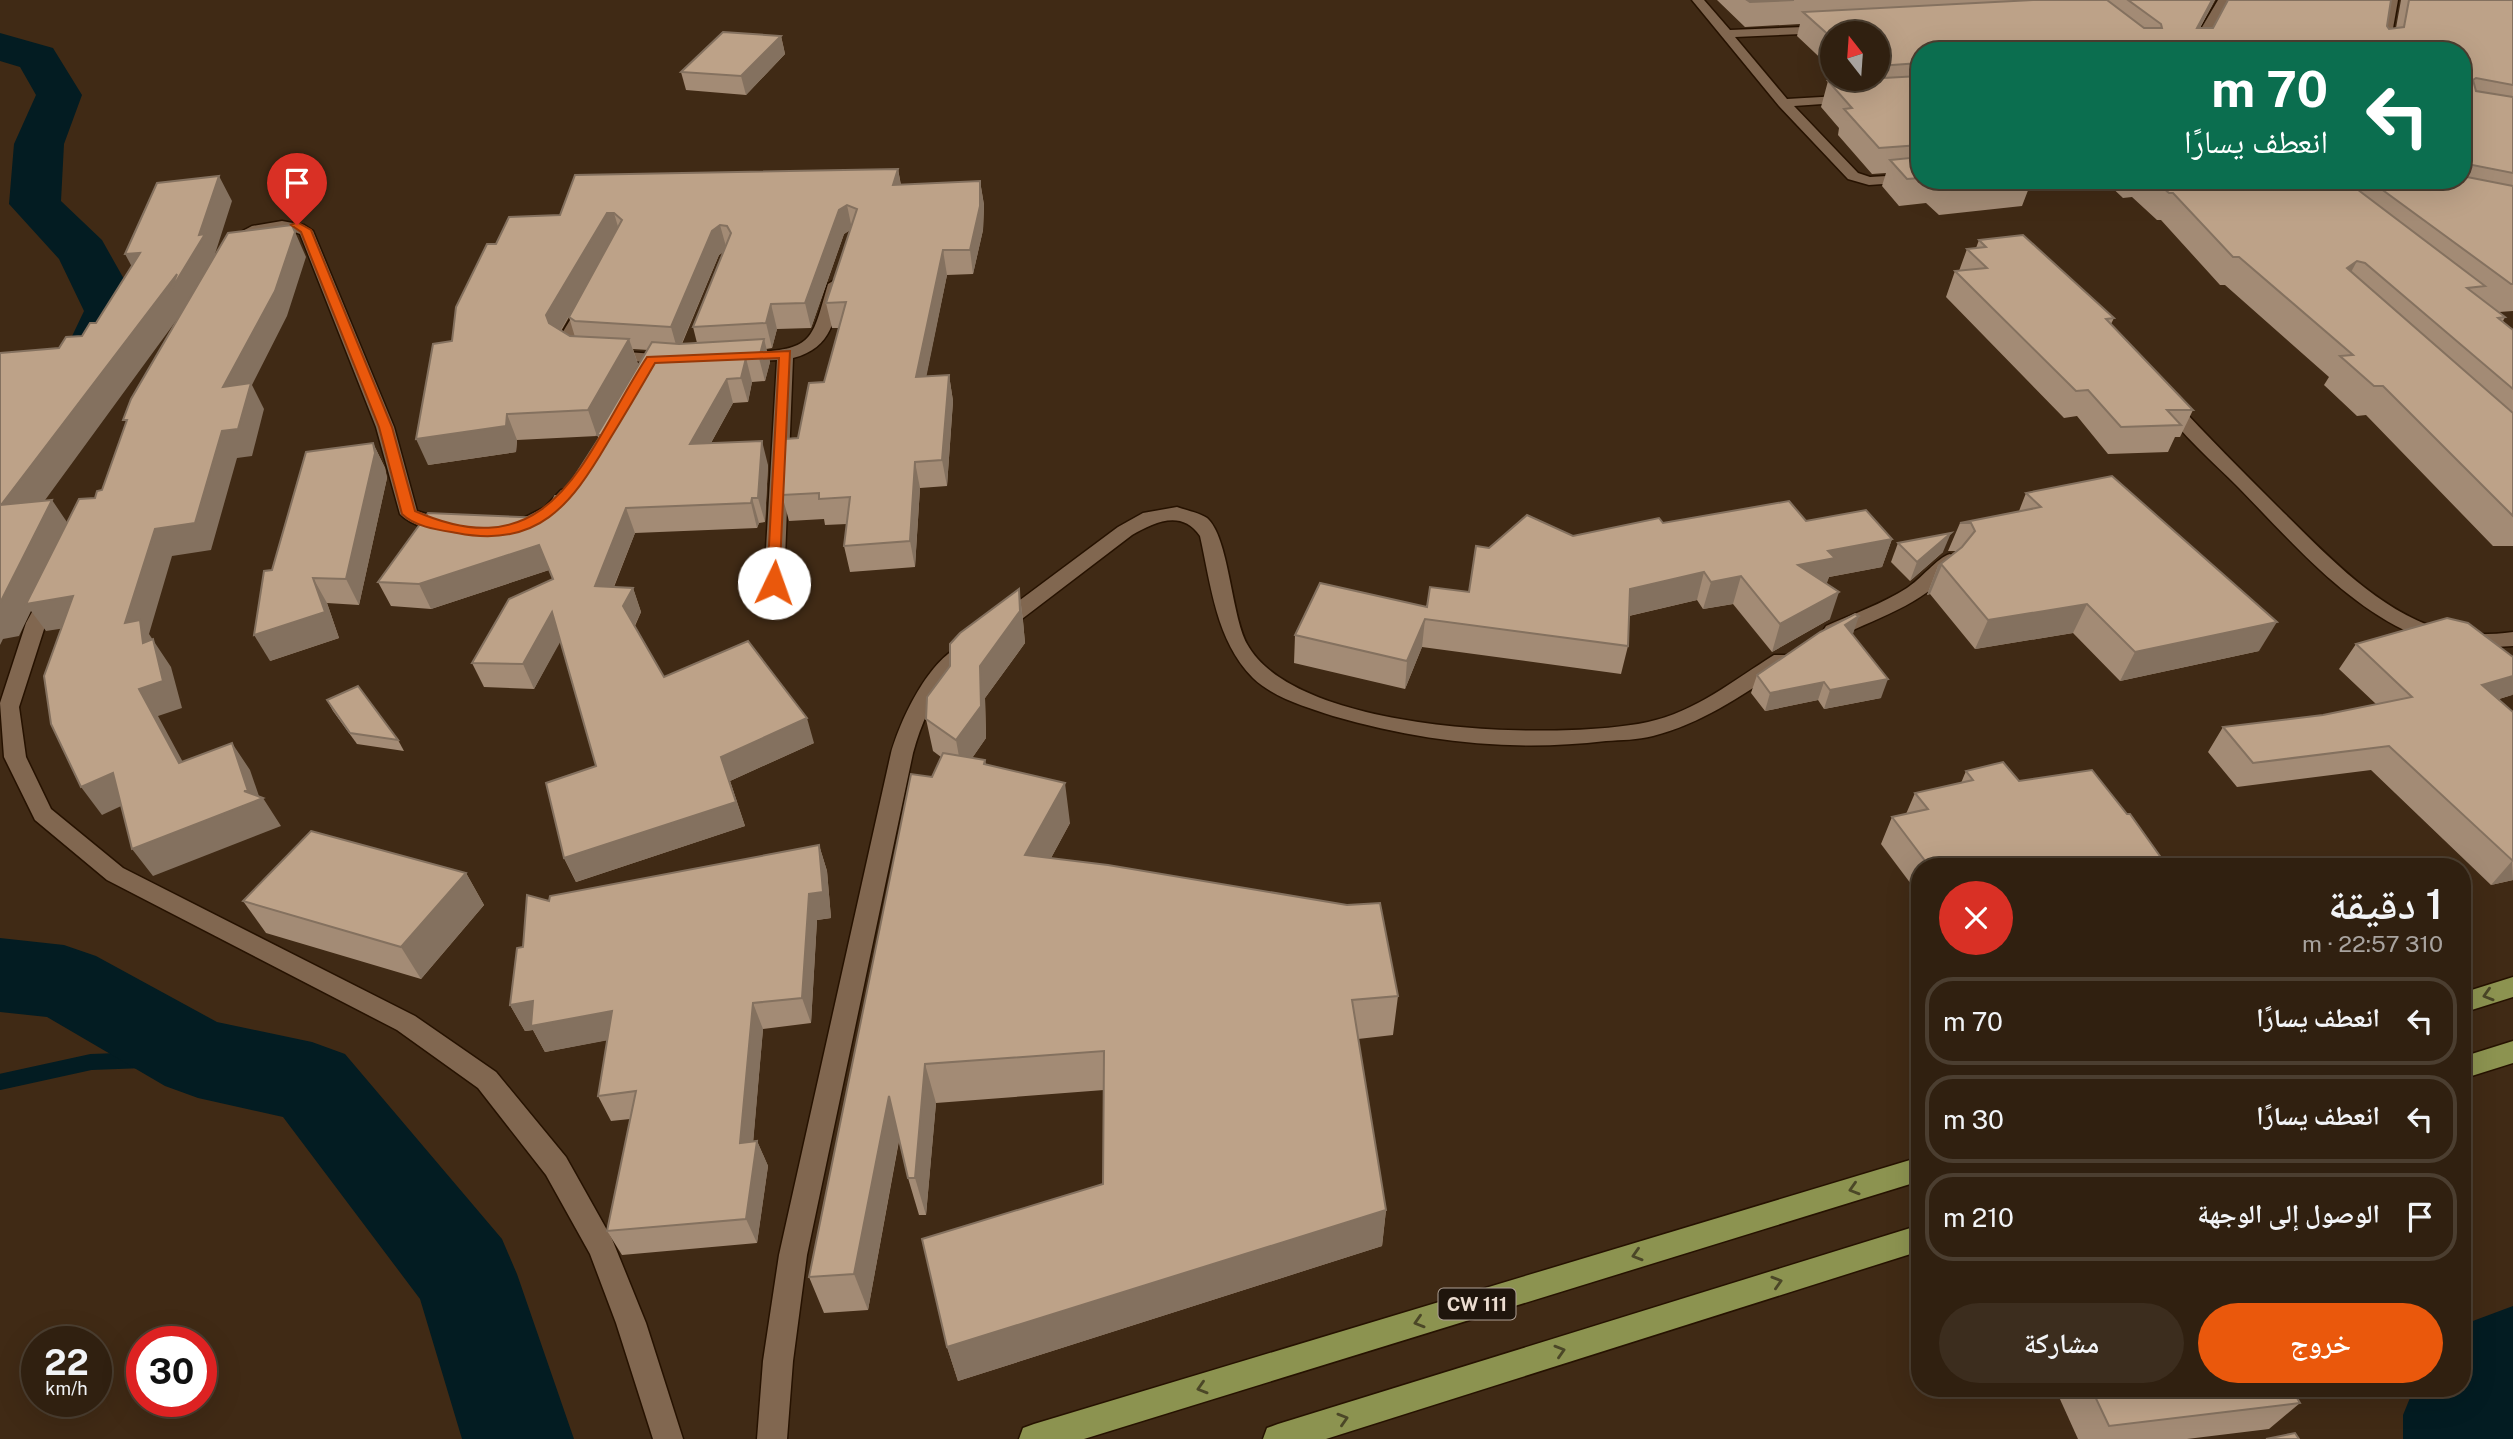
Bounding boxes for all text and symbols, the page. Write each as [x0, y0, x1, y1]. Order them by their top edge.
north arrow [1820, 21, 1890, 91]
map controls [1820, 21, 1890, 91]
text: 70 m [2211, 60, 2328, 118]
icon: left [2352, 70, 2443, 161]
text: انعطف يسارًا [2184, 123, 2328, 160]
pin [267, 153, 327, 225]
icon: arrive [278, 164, 316, 202]
position arrow [737, 546, 811, 620]
text: 1 دقيقة [2328, 879, 2443, 928]
button: close [1939, 881, 2013, 955]
text: 310 m · 22:57 [2302, 930, 2443, 957]
one-way arrow [2482, 987, 2494, 1001]
text: انعطف يسارًا [2256, 1002, 2380, 1033]
icon: left [2401, 1002, 2439, 1040]
text: 70 m [1943, 1006, 2003, 1037]
text: انعطف يسارًا [2256, 1100, 2380, 1131]
icon: left [2401, 1100, 2439, 1138]
text: 30 m [1943, 1104, 2004, 1135]
one-way arrow [1849, 1181, 1861, 1195]
text: الوصول إلى الوجهة [2197, 1198, 2380, 1229]
icon: arrive [2401, 1198, 2439, 1236]
text: 210 m [1943, 1202, 2014, 1233]
one-way arrow [1631, 1247, 1643, 1262]
one-way arrow [1771, 1276, 1783, 1291]
road number: CW 111 [1438, 1288, 1516, 1320]
button: مشاركة [1939, 1303, 2184, 1383]
button: خروج [2198, 1303, 2443, 1383]
one-way arrow [1413, 1313, 1425, 1328]
speed limit sign: 30 [126, 1326, 217, 1417]
text: 22 [44, 1342, 89, 1383]
one-way arrow [1554, 1344, 1566, 1359]
text: km/h [45, 1378, 88, 1399]
one-way arrow [1196, 1379, 1208, 1394]
one-way arrow [1337, 1412, 1349, 1427]

